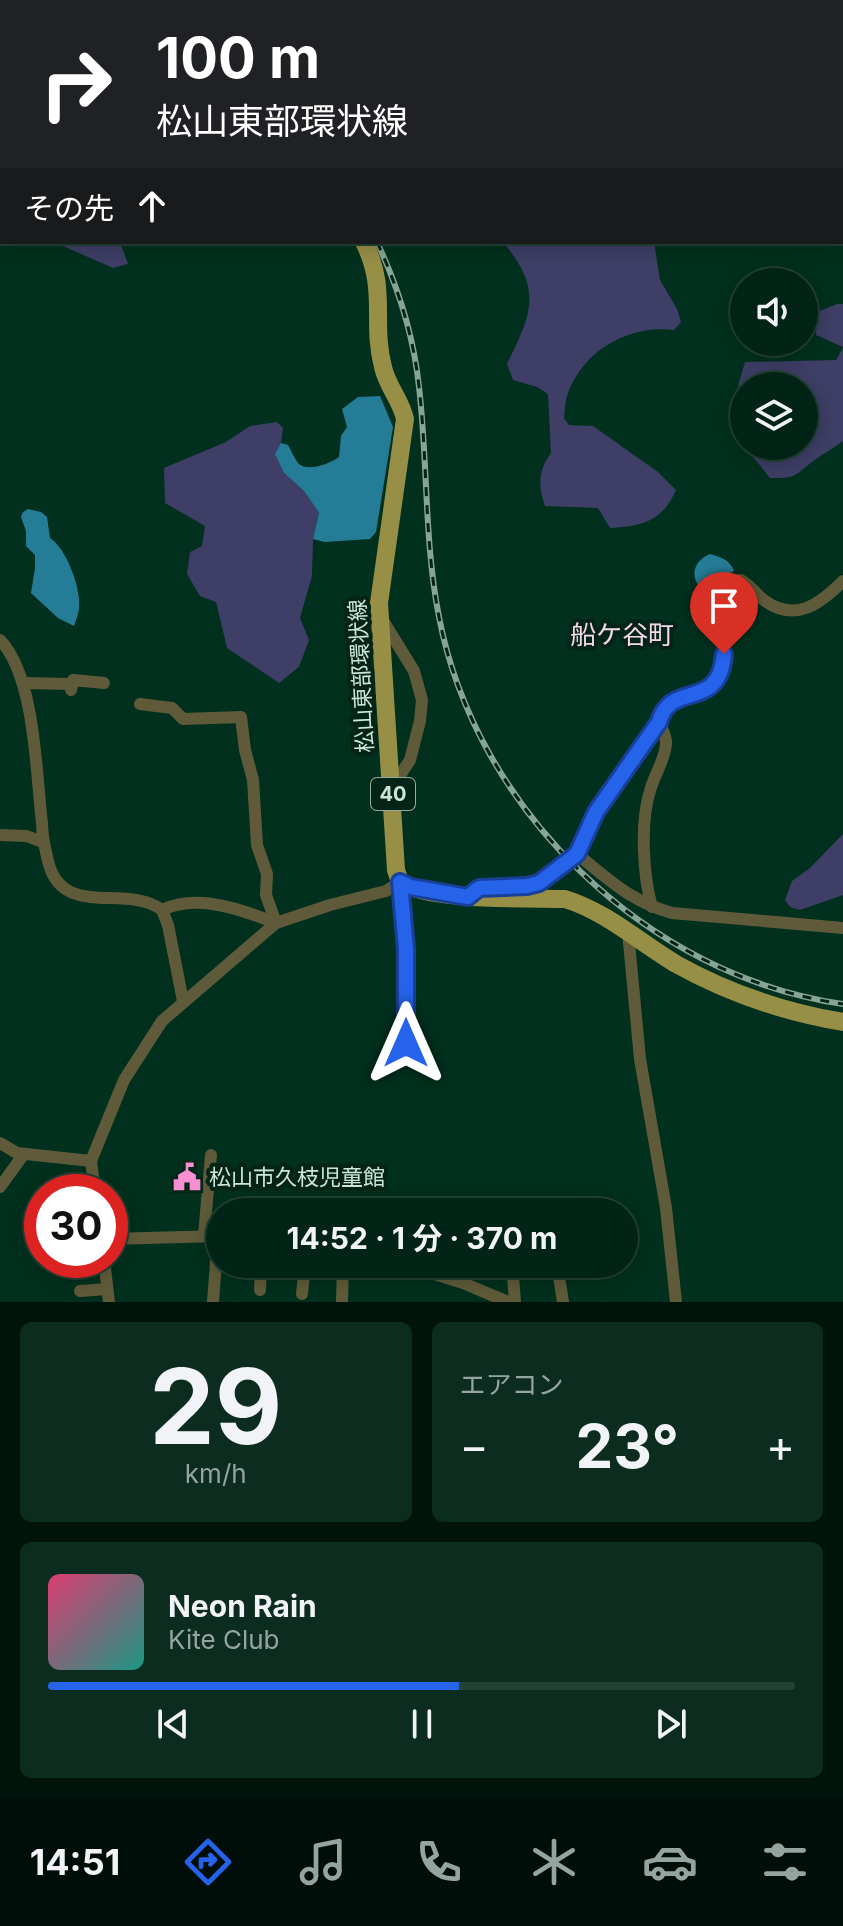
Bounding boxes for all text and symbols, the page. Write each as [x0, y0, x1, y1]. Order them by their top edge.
text: 100 m [156, 24, 320, 92]
icon: right [24, 32, 128, 136]
text: 松山東部環状線 [156, 99, 408, 143]
icon: ahead [130, 184, 174, 228]
text: その先 [24, 190, 114, 226]
map controls [730, 268, 818, 460]
button: sound [730, 268, 818, 356]
button: layers [730, 372, 818, 460]
pin [690, 572, 758, 654]
icon: arrive [702, 584, 746, 628]
street label: 松山東部環状線 [344, 598, 378, 754]
district label: 船ケ谷町 [570, 619, 674, 650]
road number: 40 [371, 778, 415, 810]
position arrow [364, 1001, 448, 1085]
public building icon: 松山市久枝児童館 [172, 1162, 202, 1192]
place label: 松山市久枝児童館 [209, 1164, 385, 1190]
speed limit sign: 30 [24, 1174, 128, 1278]
text: 14:52 · 1 分 · 370 m [287, 1220, 557, 1256]
text: 29 [149, 1343, 282, 1469]
text: エアコン [460, 1369, 564, 1400]
text: 23° [575, 1410, 679, 1482]
text: − [460, 1419, 489, 1473]
text: + [766, 1419, 795, 1473]
text: km/h [185, 1458, 247, 1489]
text: Neon Rain [168, 1588, 317, 1624]
text: Kite Club [168, 1624, 279, 1655]
icon: previous [151, 1702, 195, 1746]
icon: pause [400, 1702, 444, 1746]
icon: next [649, 1702, 693, 1746]
icon: directions [180, 1834, 236, 1890]
icon: music [295, 1834, 351, 1890]
icon: phone [411, 1834, 467, 1890]
icon: climate [526, 1834, 582, 1890]
icon: car [642, 1834, 698, 1890]
icon: filters [757, 1834, 813, 1890]
text: 14:51 [30, 1840, 120, 1884]

